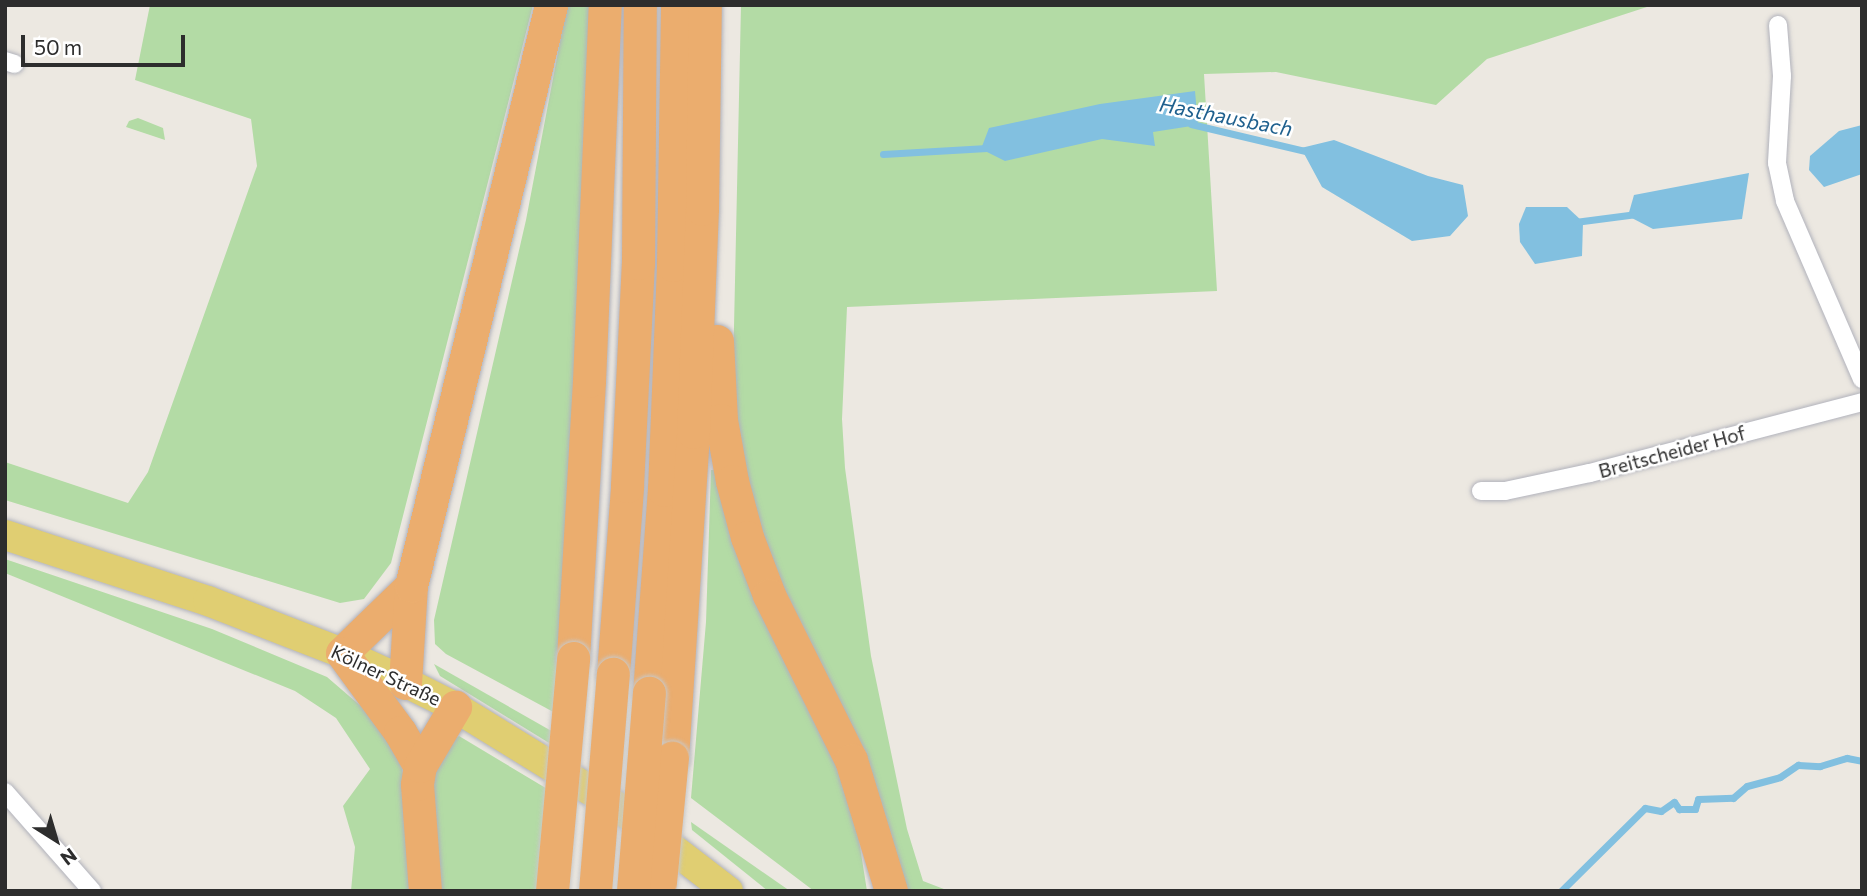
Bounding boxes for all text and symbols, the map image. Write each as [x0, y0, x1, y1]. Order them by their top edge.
scale bar [24, 21, 189, 65]
text: 50 m [34, 34, 82, 59]
water label: Hasthausbach [1157, 91, 1295, 141]
street label: Breitscheider Hof [1596, 421, 1748, 483]
street label: Kölner Straße [328, 640, 444, 710]
north arrow [21, 805, 91, 875]
text: N [56, 844, 82, 871]

